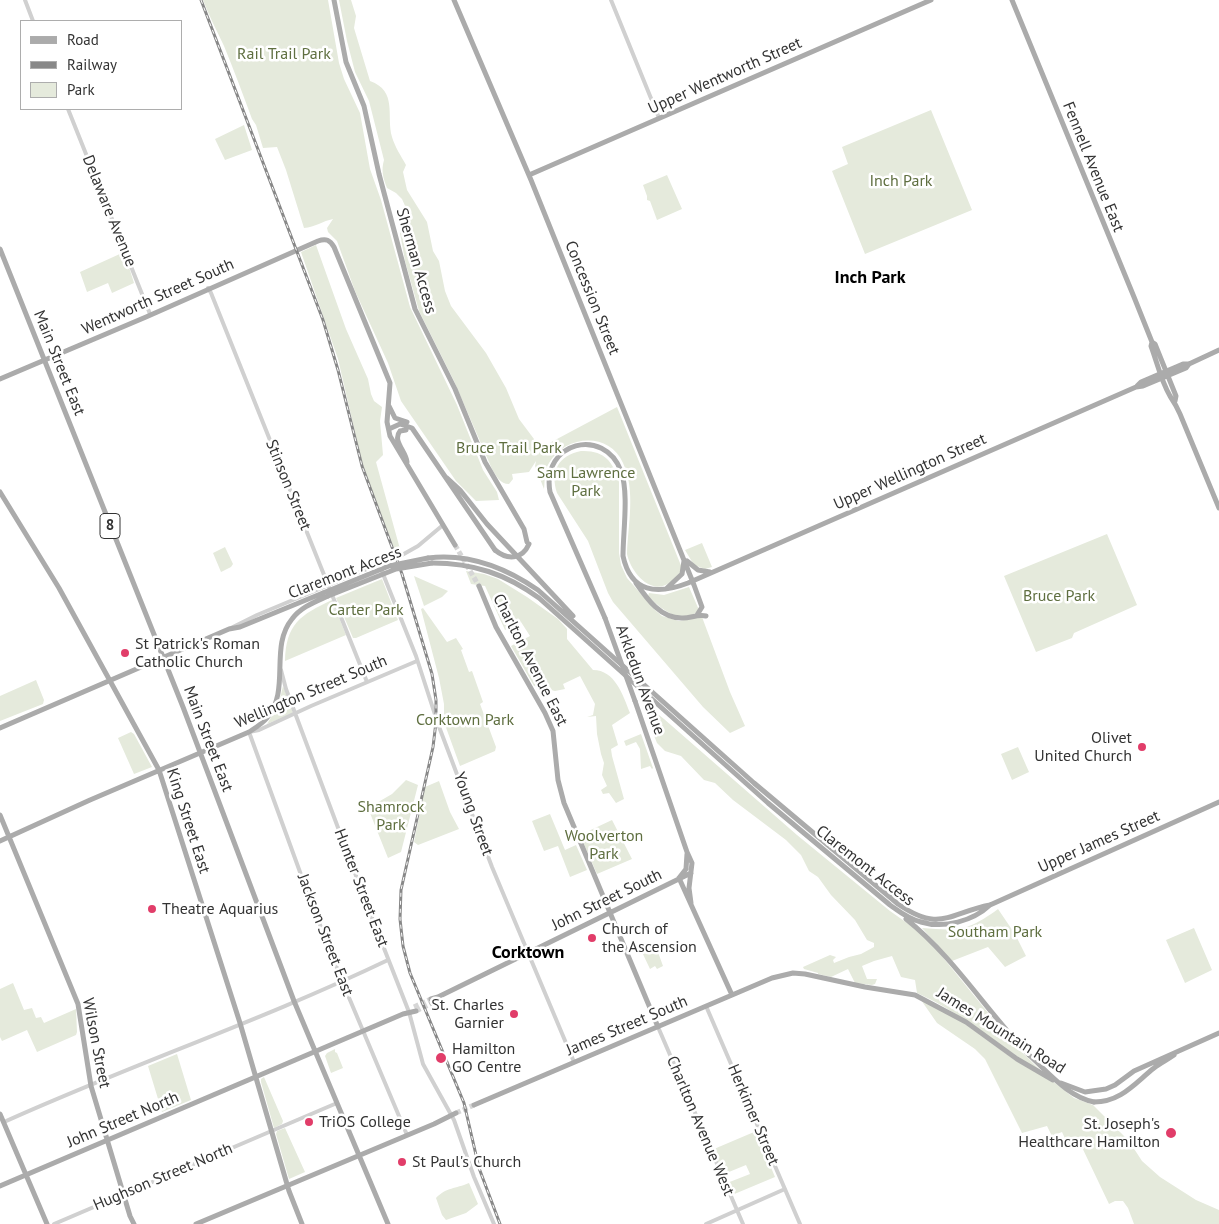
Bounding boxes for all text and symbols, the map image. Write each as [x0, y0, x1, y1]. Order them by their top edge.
legend [20, 20, 182, 110]
text: Road [67, 30, 99, 49]
street label: Upper Wentworth Street [645, 34, 805, 118]
park label: Rail Trail Park [237, 44, 331, 64]
text: Railway [67, 55, 117, 74]
text: Park [67, 80, 95, 99]
street label: Fennell Avenue East [1058, 99, 1128, 235]
street label: Delaware Avenue [78, 152, 140, 270]
park label: Inch Park [869, 171, 933, 191]
street label: Sherman Access [392, 206, 440, 316]
street label: Concession Street [560, 238, 624, 358]
street label: Wentworth Street South [79, 255, 237, 339]
district label: Inch Park [835, 267, 905, 289]
street label: Main Street East [29, 308, 89, 418]
street label: Upper Wellington Street [831, 430, 989, 514]
street label: Stinson Street [261, 437, 315, 533]
park label: Bruce Trail Park [456, 438, 562, 458]
park label: Sam Lawrence Park [537, 463, 635, 501]
road number: 8 [100, 514, 120, 538]
street label: Claremont Access [286, 543, 404, 603]
park label: Bruce Park [1023, 586, 1095, 606]
street label: Charlton Avenue East [488, 591, 572, 729]
park label: Carter Park [328, 600, 404, 620]
street label: Arkledun Avenue [611, 622, 669, 738]
place label: St Patrick's Roman Catholic Church [135, 634, 260, 672]
marker: St Patrick's Roman Catholic Church [119, 647, 131, 659]
street label: Wellington Street South [232, 651, 390, 733]
street label: Main Street East [179, 683, 237, 795]
park label: Corktown Park [416, 710, 514, 730]
place label: Olivet United Church [1034, 728, 1132, 766]
marker: Olivet United Church [1136, 741, 1148, 753]
street label: King Street East [162, 766, 214, 876]
street label: Young Street [449, 770, 497, 858]
park label: Shamrock Park [357, 797, 425, 835]
street label: Upper James Street [1035, 807, 1163, 877]
street label: Claremont Access [812, 822, 918, 910]
street label: Hunter Street East [330, 826, 392, 950]
park label: Woolverton Park [565, 826, 643, 864]
street label: John Street South [549, 865, 665, 935]
street label: Jackson Street East [293, 871, 357, 999]
place label: Theatre Aquarius [162, 899, 278, 919]
marker: Theatre Aquarius [146, 903, 158, 915]
place label: Church of the Ascension [602, 919, 697, 957]
park label: Southam Park [948, 922, 1042, 942]
marker: Church of the Ascension [586, 932, 598, 944]
district label: Corktown [492, 942, 564, 964]
street label: James Mountain Road [933, 984, 1069, 1078]
street label: James Street South [564, 992, 690, 1060]
place label: St. Charles Garnier [431, 995, 504, 1033]
street label: Wilson Street [78, 996, 114, 1090]
marker: St. Charles Garnier [508, 1008, 520, 1020]
place label: Hamilton GO Centre [452, 1039, 521, 1077]
marker: Hamilton GO Centre [434, 1051, 448, 1065]
street label: Charlton Avenue West [662, 1053, 738, 1199]
street label: Herkimer Street [723, 1062, 783, 1168]
street label: John Street North [64, 1088, 182, 1152]
place label: TriOS College [319, 1112, 411, 1132]
place label: St. Joseph's Healthcare Hamilton [1018, 1114, 1160, 1152]
marker: TriOS College [303, 1116, 315, 1128]
marker: St. Joseph's Healthcare Hamilton [1164, 1126, 1178, 1140]
street label: Hughson Street North [90, 1139, 236, 1215]
place label: St Paul's Church [412, 1152, 521, 1172]
marker: St Paul's Church [396, 1156, 408, 1168]

